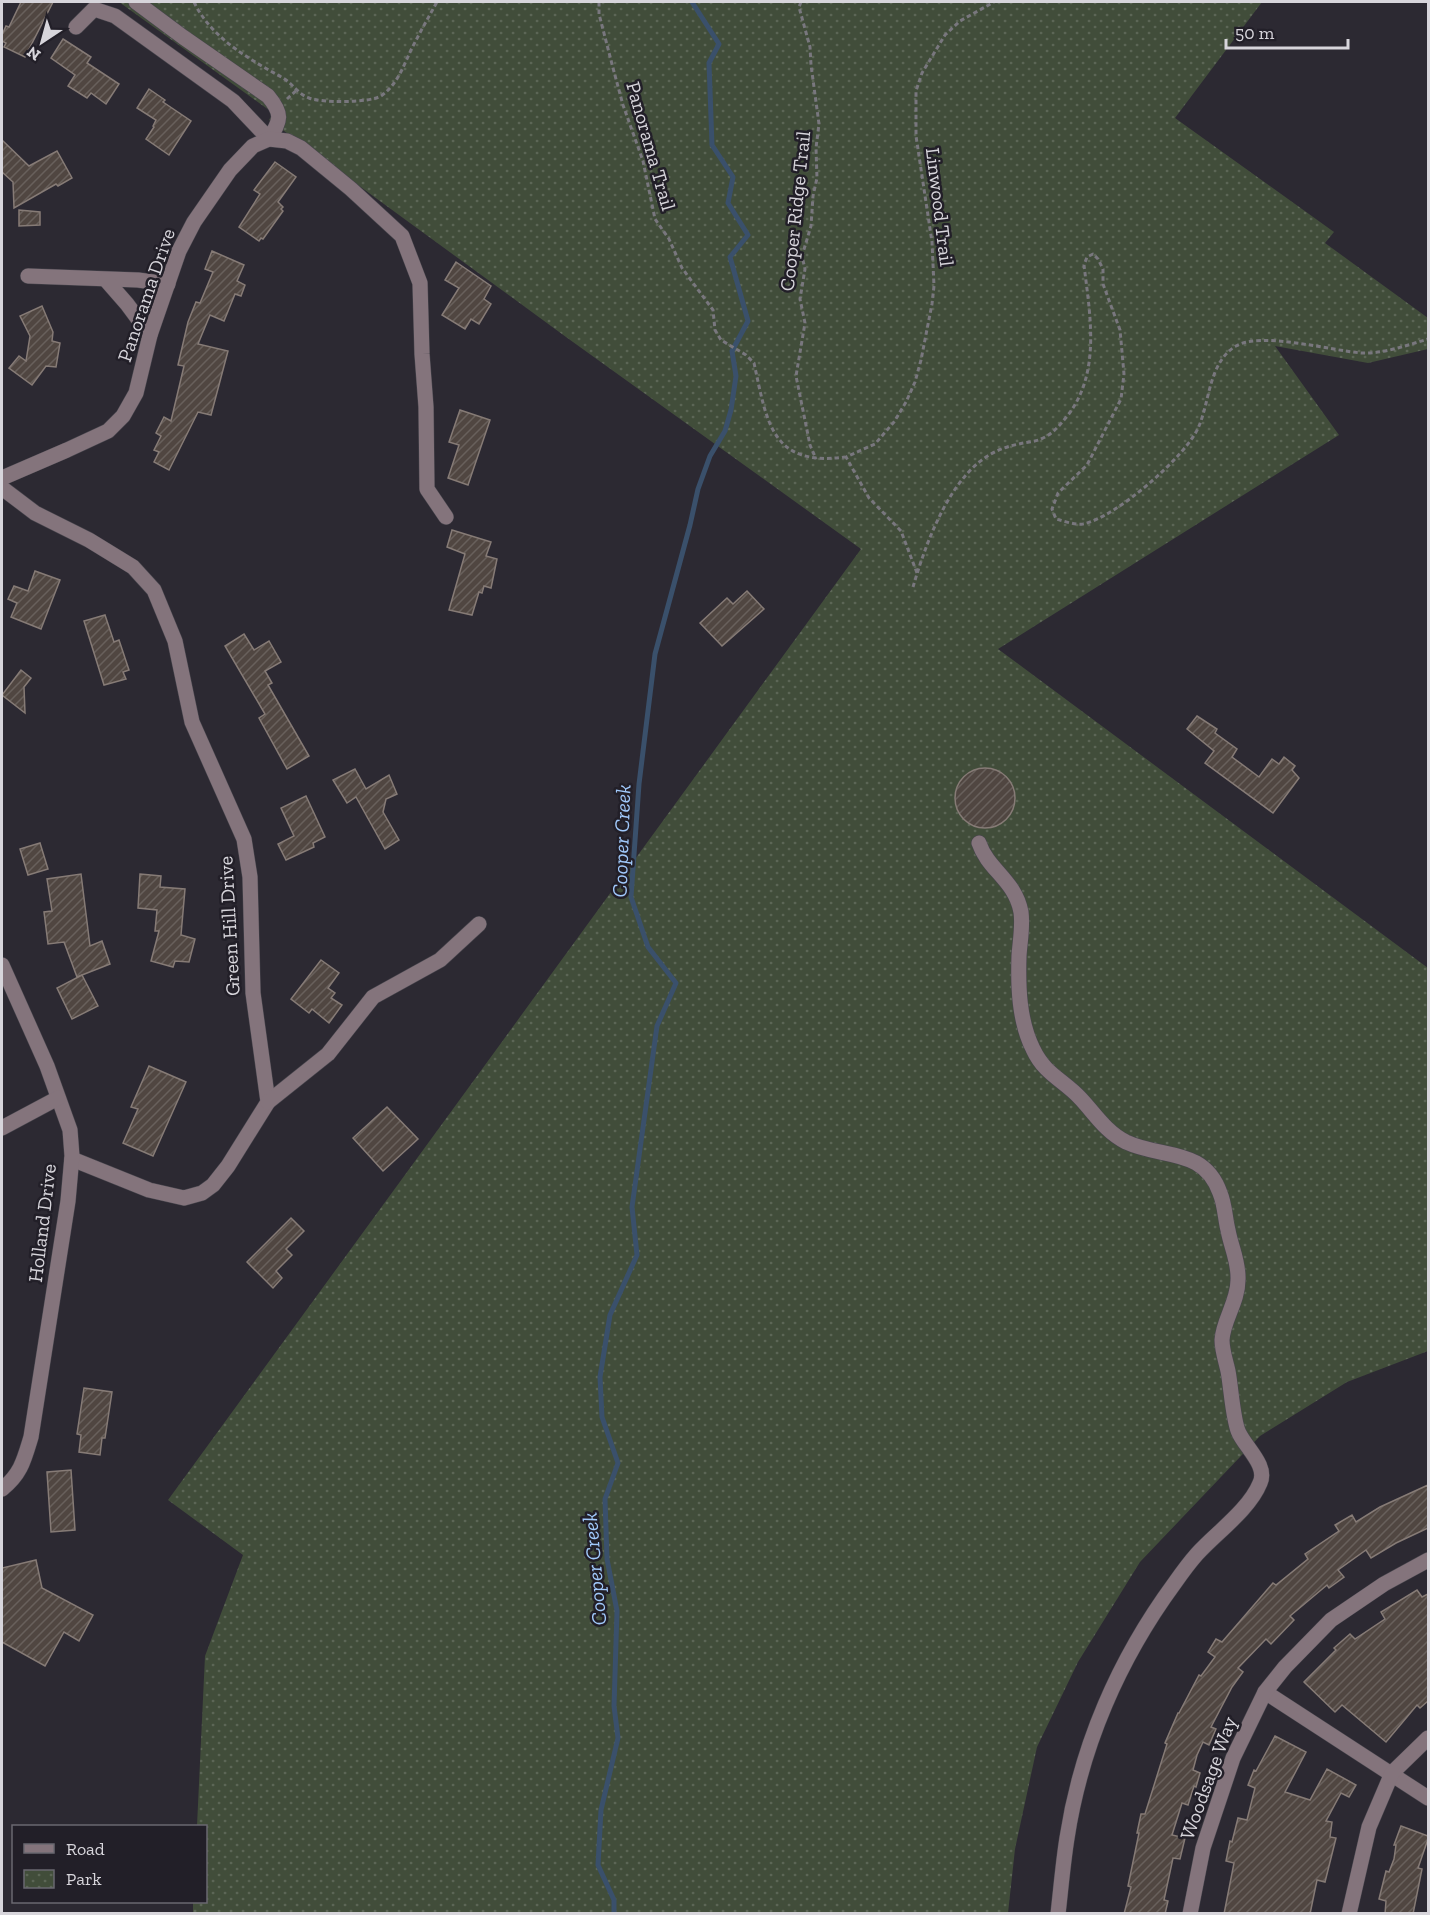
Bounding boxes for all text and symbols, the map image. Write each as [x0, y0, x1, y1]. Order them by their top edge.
north arrow [12, 12, 72, 72]
scale bar [1226, 12, 1348, 50]
text: 50 m [1235, 22, 1275, 44]
text: N [23, 42, 44, 65]
street label: Panorama Trail [621, 79, 681, 213]
street label: Cooper Ridge Trail [775, 130, 815, 292]
street label: Linwood Trail [921, 146, 959, 268]
street label: Panorama Drive [112, 225, 180, 365]
water label: Cooper Creek [607, 784, 635, 898]
street label: Green Hill Drive [213, 855, 245, 997]
street label: Holland Drive [23, 1162, 61, 1284]
water label: Cooper Creek [577, 1512, 611, 1626]
street label: Woodsage Way [1175, 1712, 1242, 1843]
legend [12, 1825, 207, 1903]
text: Road [66, 1838, 105, 1860]
text: Park [66, 1868, 102, 1890]

